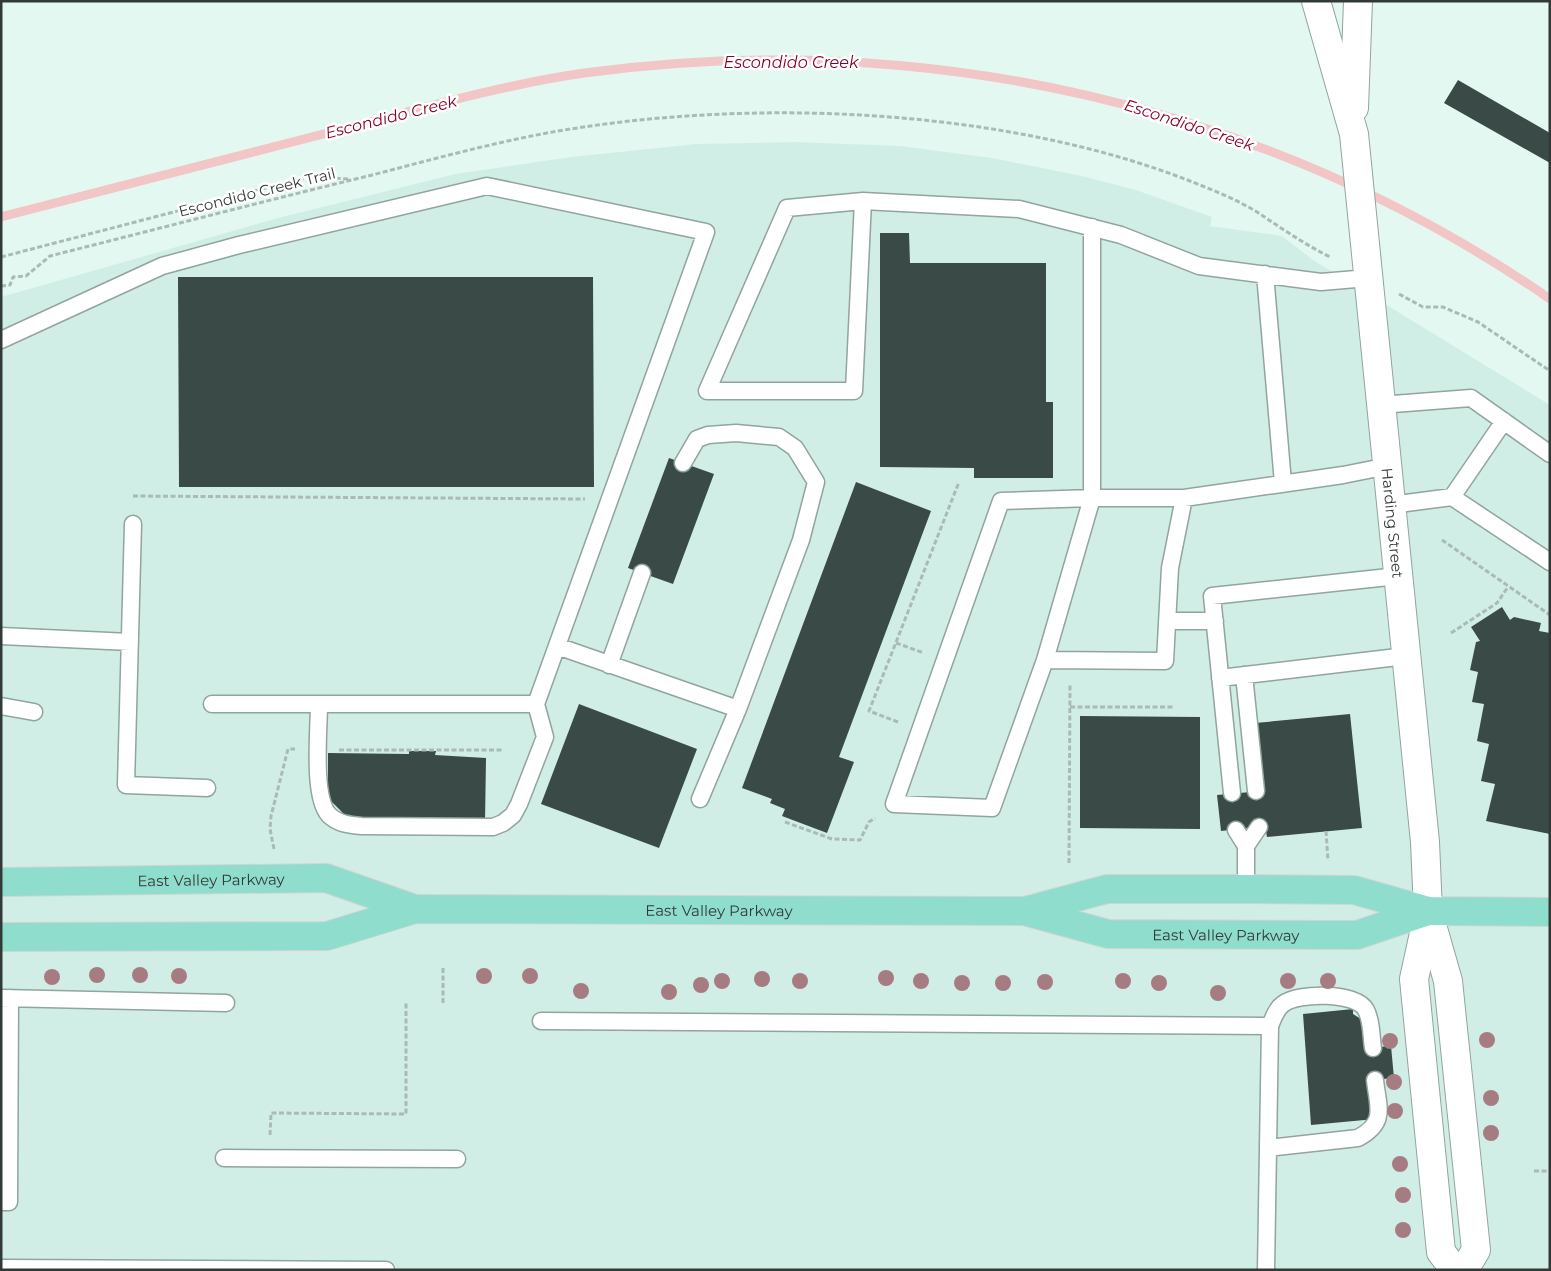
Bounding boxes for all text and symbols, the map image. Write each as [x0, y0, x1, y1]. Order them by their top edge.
water label: Escondido Creek [724, 53, 860, 72]
water label: Escondido Creek [323, 91, 460, 143]
water label: Escondido Creek [1122, 95, 1257, 155]
street label: Escondido Creek Trail [177, 163, 337, 221]
street label: Harding Street [1378, 467, 1408, 579]
street label: East Valley Parkway [137, 869, 286, 890]
street label: East Valley Parkway [645, 900, 793, 920]
street label: East Valley Parkway [1152, 925, 1300, 944]

